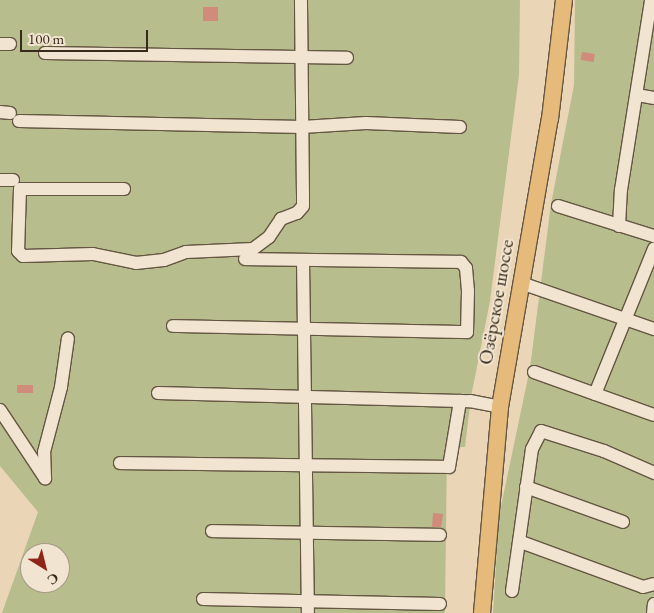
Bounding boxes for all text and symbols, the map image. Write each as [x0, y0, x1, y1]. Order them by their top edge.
scale bar [22, 20, 150, 52]
text: 100 m [28, 29, 64, 48]
street label: Озёрское шоссе [473, 237, 519, 367]
north arrow [20, 543, 70, 593]
text: С [44, 569, 63, 590]

